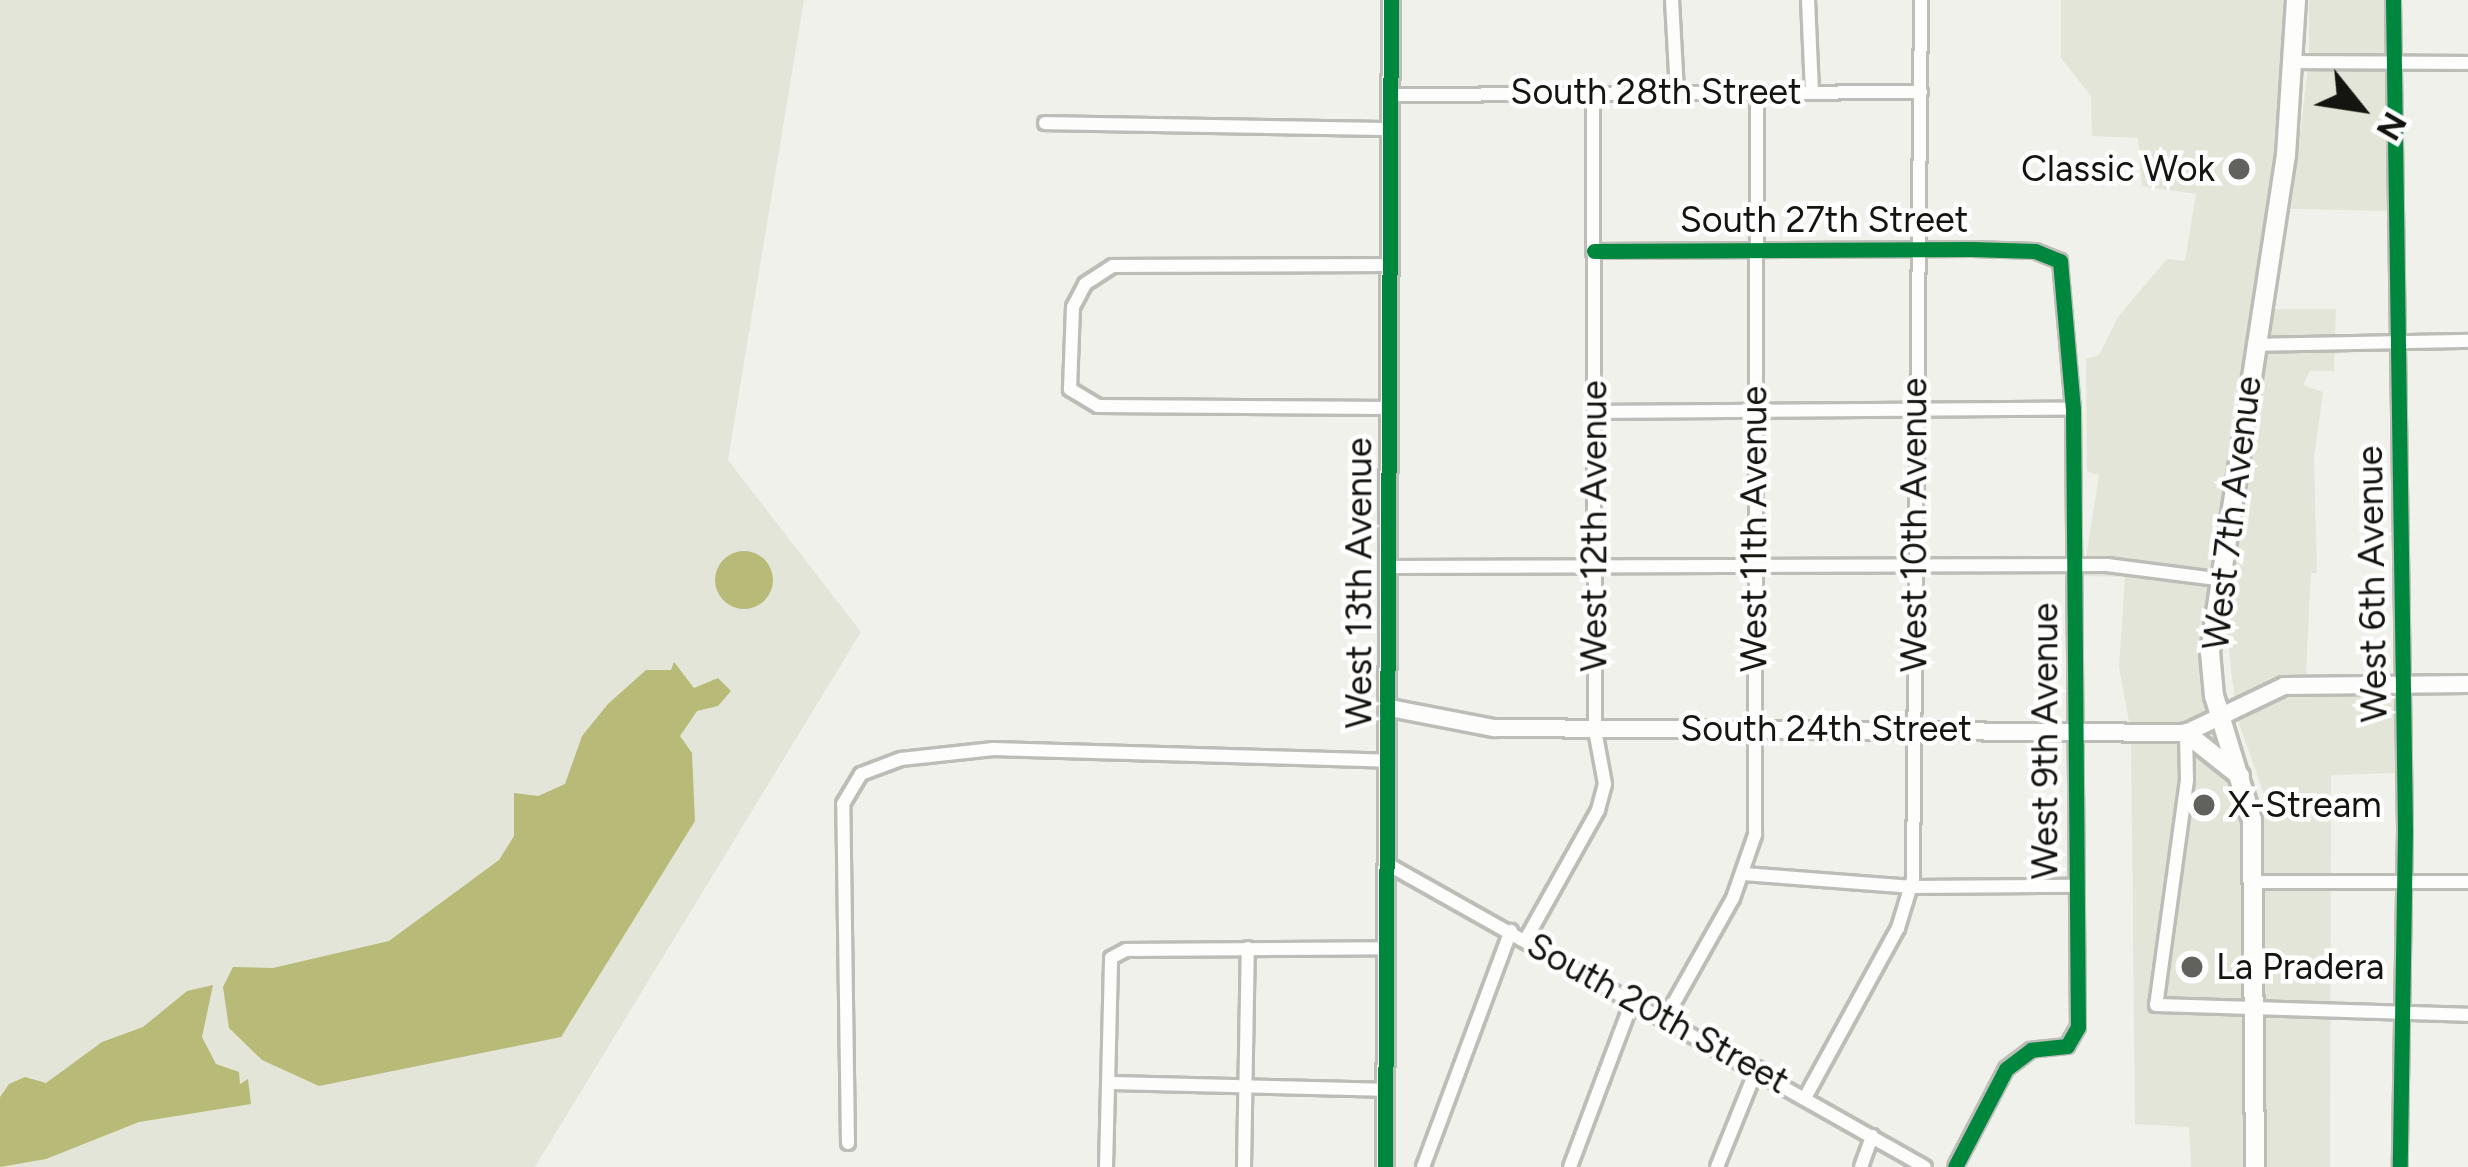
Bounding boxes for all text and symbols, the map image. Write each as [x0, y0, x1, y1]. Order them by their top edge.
north arrow [2300, 48, 2420, 168]
street label: South 28th Street [1510, 70, 1802, 114]
text: N [2368, 105, 2415, 147]
place label: Classic Wok [2021, 147, 2215, 191]
marker: Classic Wok [2226, 156, 2252, 182]
street label: South 27th Street [1680, 198, 1968, 242]
street label: West 7th Avenue [2194, 374, 2270, 652]
street label: West 10th Avenue [1892, 378, 1936, 672]
street label: West 12th Avenue [1572, 380, 1616, 672]
street label: West 11th Avenue [1732, 386, 1776, 672]
street label: West 13th Avenue [1337, 438, 1381, 728]
street label: West 6th Avenue [2348, 445, 2396, 723]
street label: West 9th Avenue [2023, 603, 2067, 879]
street label: South 24th Street [1680, 707, 1972, 751]
place label: X-Stream [2228, 783, 2382, 827]
marker: X-Stream [2191, 792, 2217, 818]
street label: South 20th Street [1520, 923, 1796, 1103]
place label: La Pradera [2216, 945, 2384, 989]
marker: La Pradera [2179, 954, 2205, 980]

